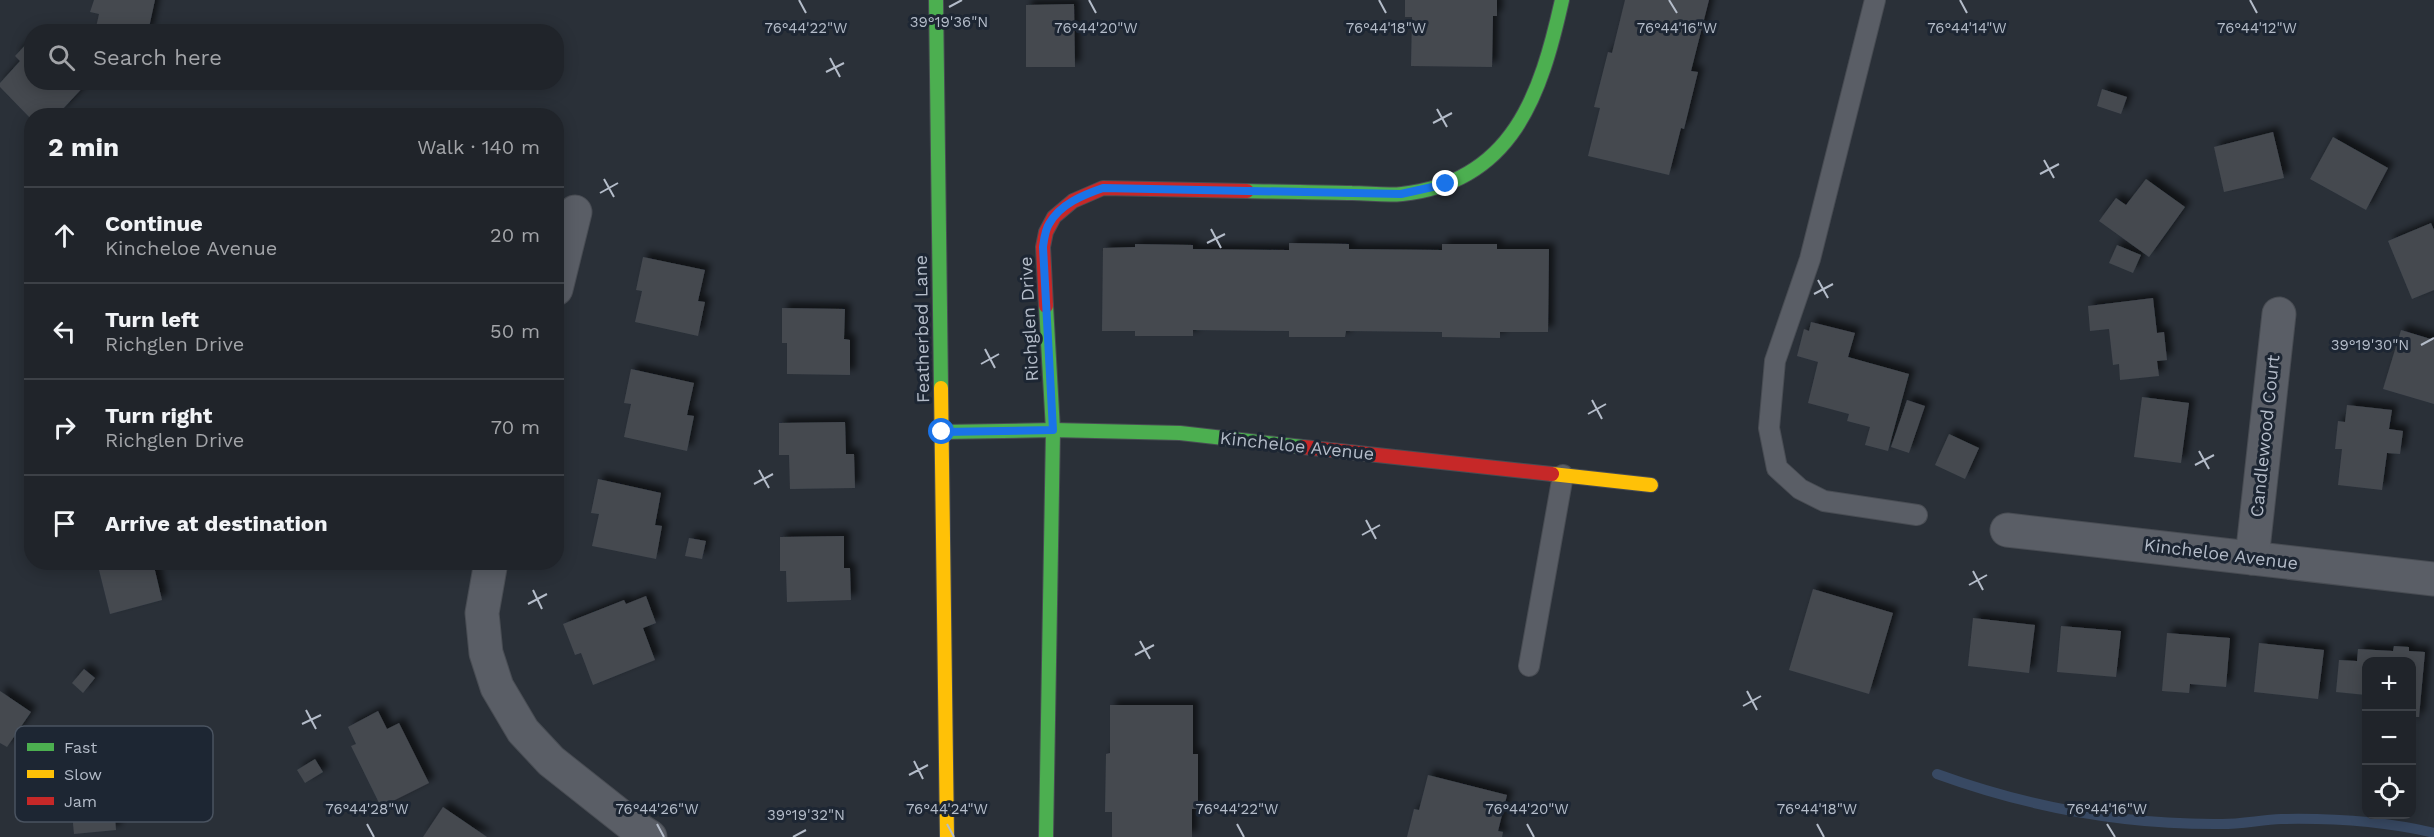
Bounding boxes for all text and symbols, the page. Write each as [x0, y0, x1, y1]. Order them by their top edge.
text: 39°19'36"N [910, 13, 988, 31]
text: 76°44'22"W [765, 19, 847, 37]
text: 76°44'20"W [1054, 19, 1138, 37]
text: 76°44'18"W [1346, 19, 1426, 37]
text: 76°44'16"W [1637, 19, 1717, 37]
text: 76°44'14"W [1927, 19, 2007, 37]
text: 76°44'12"W [2217, 19, 2297, 37]
search box [24, 24, 564, 90]
icon: search [45, 41, 78, 74]
text: Search here [93, 45, 222, 70]
text: 2 min [48, 132, 119, 162]
text: Walk · 140 m [417, 135, 540, 159]
route end [1432, 170, 1458, 196]
text: Continue [105, 211, 203, 236]
icon: ahead [48, 219, 81, 252]
text: 20 m [490, 223, 540, 247]
text: Kincheloe Avenue [105, 236, 277, 260]
street label: Featherbed Lane [910, 255, 933, 403]
street label: Richglen Drive [1015, 256, 1042, 382]
text: Turn left [105, 307, 199, 332]
icon: left [48, 315, 81, 348]
text: 50 m [490, 319, 540, 343]
text: Richglen Drive [105, 332, 244, 356]
text: 39°19'30"N [2331, 336, 2409, 354]
street label: Candlewood Court [2246, 353, 2284, 518]
text: Turn right [105, 403, 212, 428]
icon: right [48, 411, 81, 444]
text: 70 m [491, 415, 540, 439]
route start [928, 418, 954, 444]
street label: Kincheloe Avenue [1219, 427, 1375, 464]
text: Richglen Drive [105, 428, 244, 452]
icon: arrive [48, 507, 81, 540]
text: Arrive at destination [105, 511, 328, 536]
street label: Kincheloe Avenue [2143, 534, 2299, 573]
map controls [2362, 657, 2416, 819]
button: + [2362, 657, 2416, 711]
button: − [2362, 711, 2416, 765]
legend [15, 726, 213, 822]
text: Fast [64, 738, 97, 757]
text: Slow [64, 765, 102, 784]
button: locate [2362, 765, 2416, 819]
text: Jam [64, 792, 97, 811]
text: 76°44'28"W [325, 800, 409, 818]
text: 76°44'26"W [615, 800, 699, 818]
text: 76°44'24"W [906, 800, 988, 818]
text: 76°44'22"W [1196, 800, 1278, 818]
text: 76°44'20"W [1485, 800, 1569, 818]
text: 76°44'18"W [1777, 800, 1857, 818]
text: 76°44'16"W [2067, 800, 2147, 818]
text: 39°19'32"N [767, 806, 845, 824]

